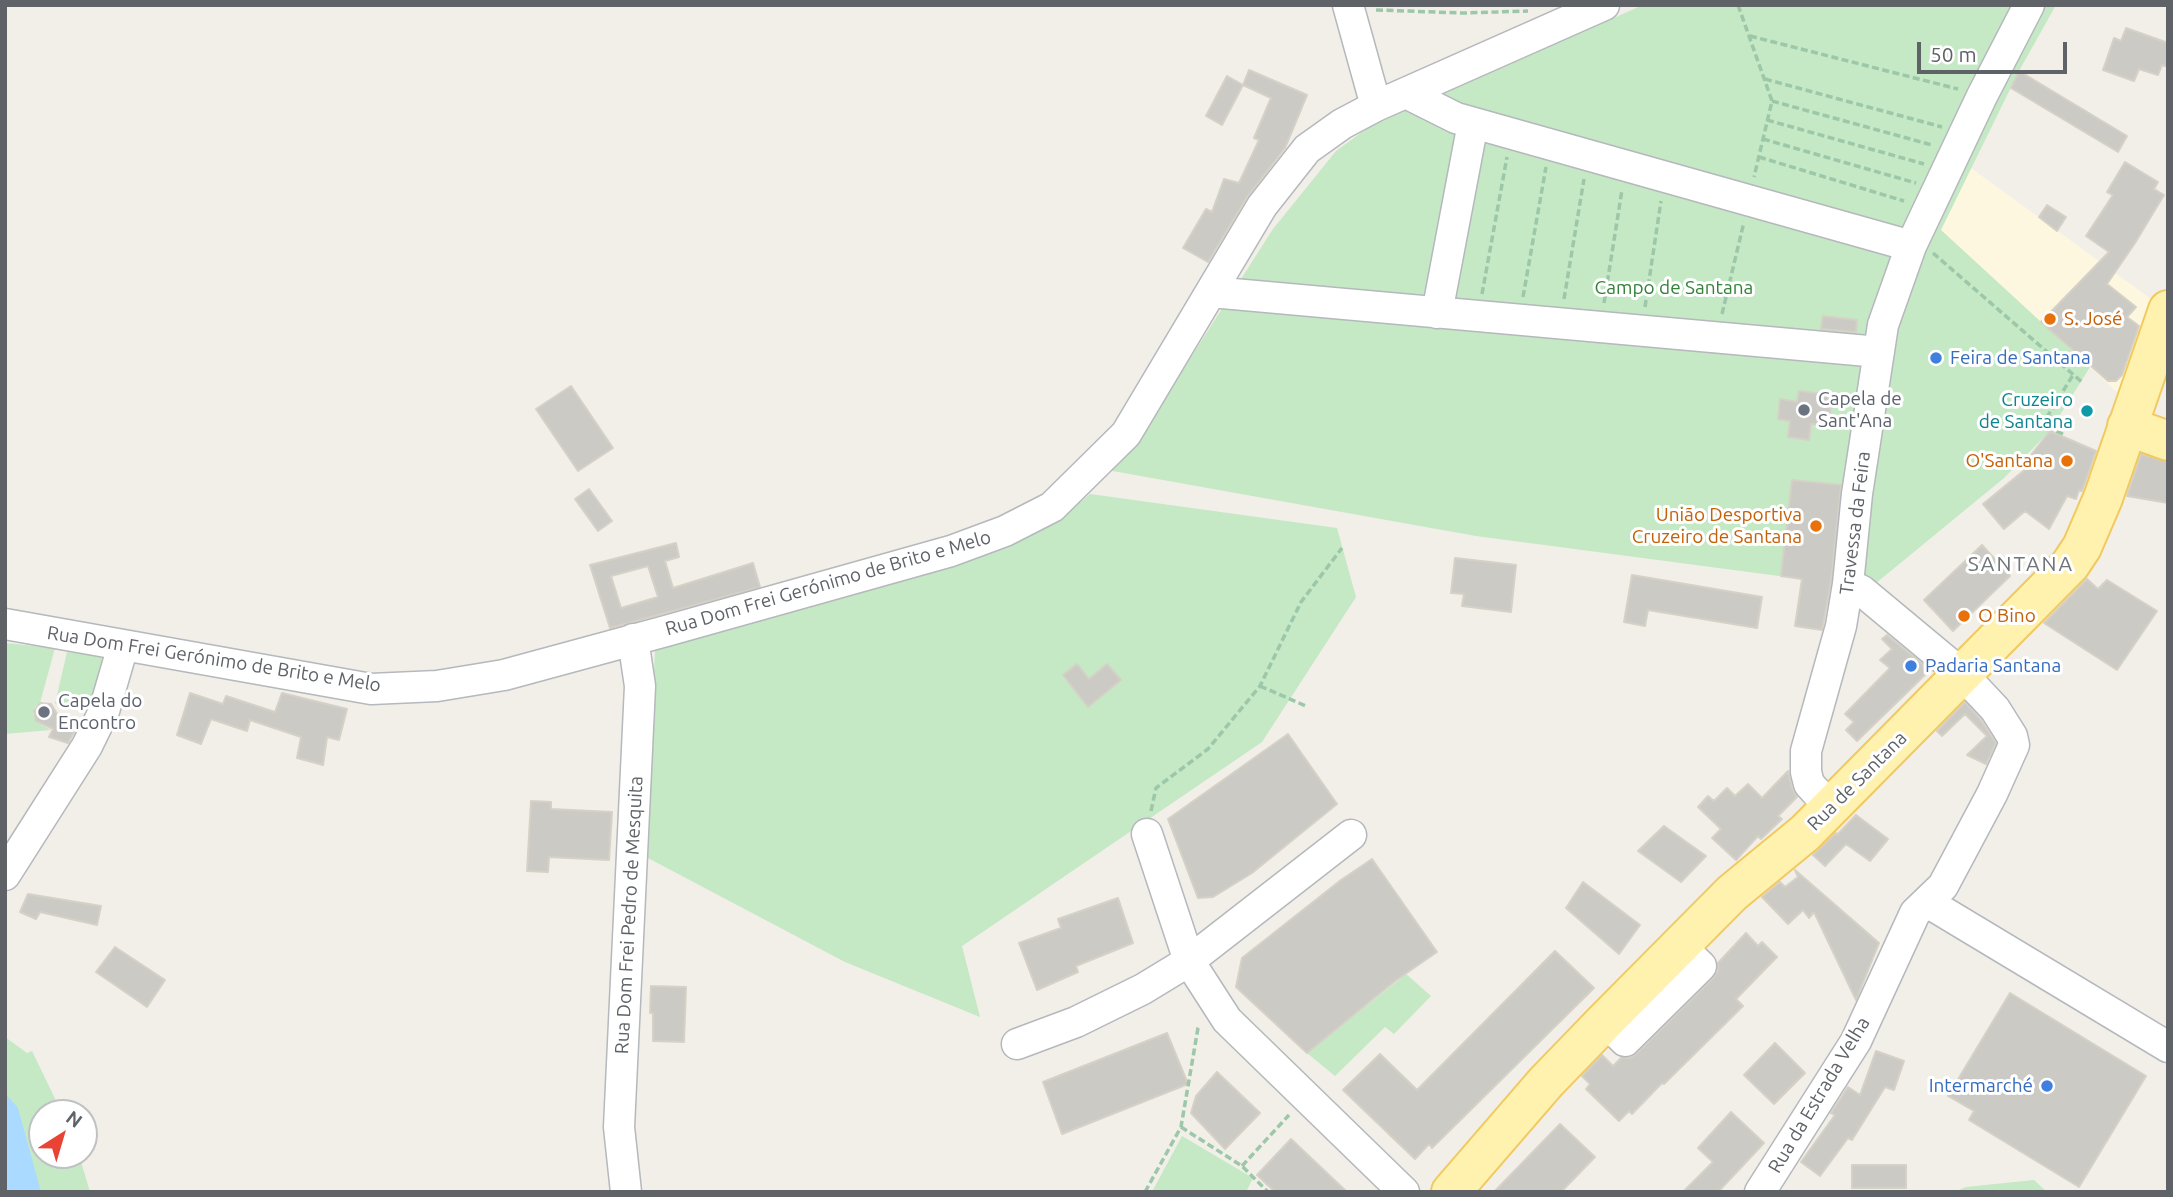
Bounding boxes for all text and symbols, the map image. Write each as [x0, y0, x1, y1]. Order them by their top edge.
scale bar [1921, 28, 2072, 72]
text: 50 m [1930, 42, 1977, 66]
park label: Campo de Santana [1595, 277, 1753, 299]
place label: S. José [2064, 308, 2122, 330]
marker: S. José [2042, 311, 2058, 327]
place label: Feira de Santana [1950, 347, 2091, 369]
marker: Feira de Santana [1928, 350, 1944, 366]
place label: Capela de Sant'Ana [1818, 388, 1902, 432]
place label: Cruzeiro de Santana [1979, 389, 2073, 433]
marker: Capela de Sant'Ana [1796, 402, 1812, 418]
marker: Cruzeiro de Santana [2079, 403, 2095, 419]
street label: Travessa da Feira [1835, 450, 1875, 596]
place label: O'Santana [1965, 450, 2053, 472]
marker: O'Santana [2059, 453, 2075, 469]
place label: União Desportiva Cruzeiro de Santana [1632, 504, 1802, 548]
marker: União Desportiva Cruzeiro de Santana [1808, 518, 1824, 534]
street label: Rua Dom Frei Gerónimo de Brito e Melo [663, 525, 993, 641]
district label: SANTANA [1969, 551, 2073, 577]
place label: O Bino [1978, 605, 2036, 627]
marker: O Bino [1956, 608, 1972, 624]
street label: Rua Dom Frei Gerónimo de Brito e Melo [45, 621, 383, 697]
place label: Padaria Santana [1925, 655, 2061, 677]
marker: Padaria Santana [1903, 658, 1919, 674]
place label: Capela do Encontro [58, 690, 142, 734]
marker: Capela do Encontro [36, 704, 52, 720]
street label: Rua de Santana [1803, 727, 1911, 835]
street label: Rua Dom Frei Pedro de Mesquita [610, 775, 648, 1055]
street label: Rua da Estrada Velha [1763, 1013, 1875, 1177]
place label: Intermarché [1929, 1075, 2033, 1097]
marker: Intermarché [2039, 1078, 2055, 1094]
north arrow [28, 1099, 98, 1169]
text: N [62, 1106, 87, 1132]

